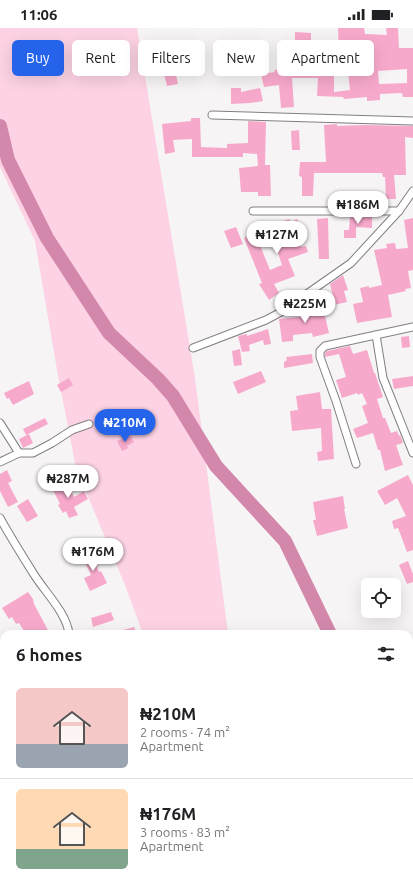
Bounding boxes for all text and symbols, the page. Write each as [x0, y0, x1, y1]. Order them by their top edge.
text: 11:06 [20, 6, 58, 23]
chip: Buy [12, 40, 64, 76]
chip: Rent [72, 40, 130, 76]
chip: Filters [138, 40, 205, 76]
chip: New [213, 40, 269, 76]
chip: Apartment [277, 40, 374, 76]
pin: ₦186M [330, 191, 386, 225]
text: ₦186M [337, 197, 379, 211]
pin: ₦127M [249, 221, 305, 255]
text: ₦127M [256, 227, 298, 241]
pin: ₦225M [277, 290, 333, 324]
text: ₦225M [284, 296, 326, 310]
pin: ₦210M [97, 409, 153, 443]
text: ₦210M [104, 415, 146, 429]
pin: ₦287M [40, 465, 96, 499]
text: ₦287M [47, 471, 89, 485]
pin: ₦176M [65, 538, 121, 572]
text: ₦176M [72, 544, 114, 558]
map controls [361, 578, 401, 618]
button: locate [361, 578, 401, 618]
icon: filters [375, 643, 397, 665]
text: 6 homes [16, 645, 82, 664]
icon: home [48, 704, 96, 752]
text: ₦210M [140, 704, 196, 723]
text: 2 rooms · 74 m² [140, 725, 230, 739]
text: Apartment [140, 739, 204, 753]
text: ₦176M [140, 804, 196, 823]
icon: home [48, 805, 96, 853]
text: 3 rooms · 83 m² [140, 825, 230, 839]
text: Apartment [140, 839, 204, 853]

